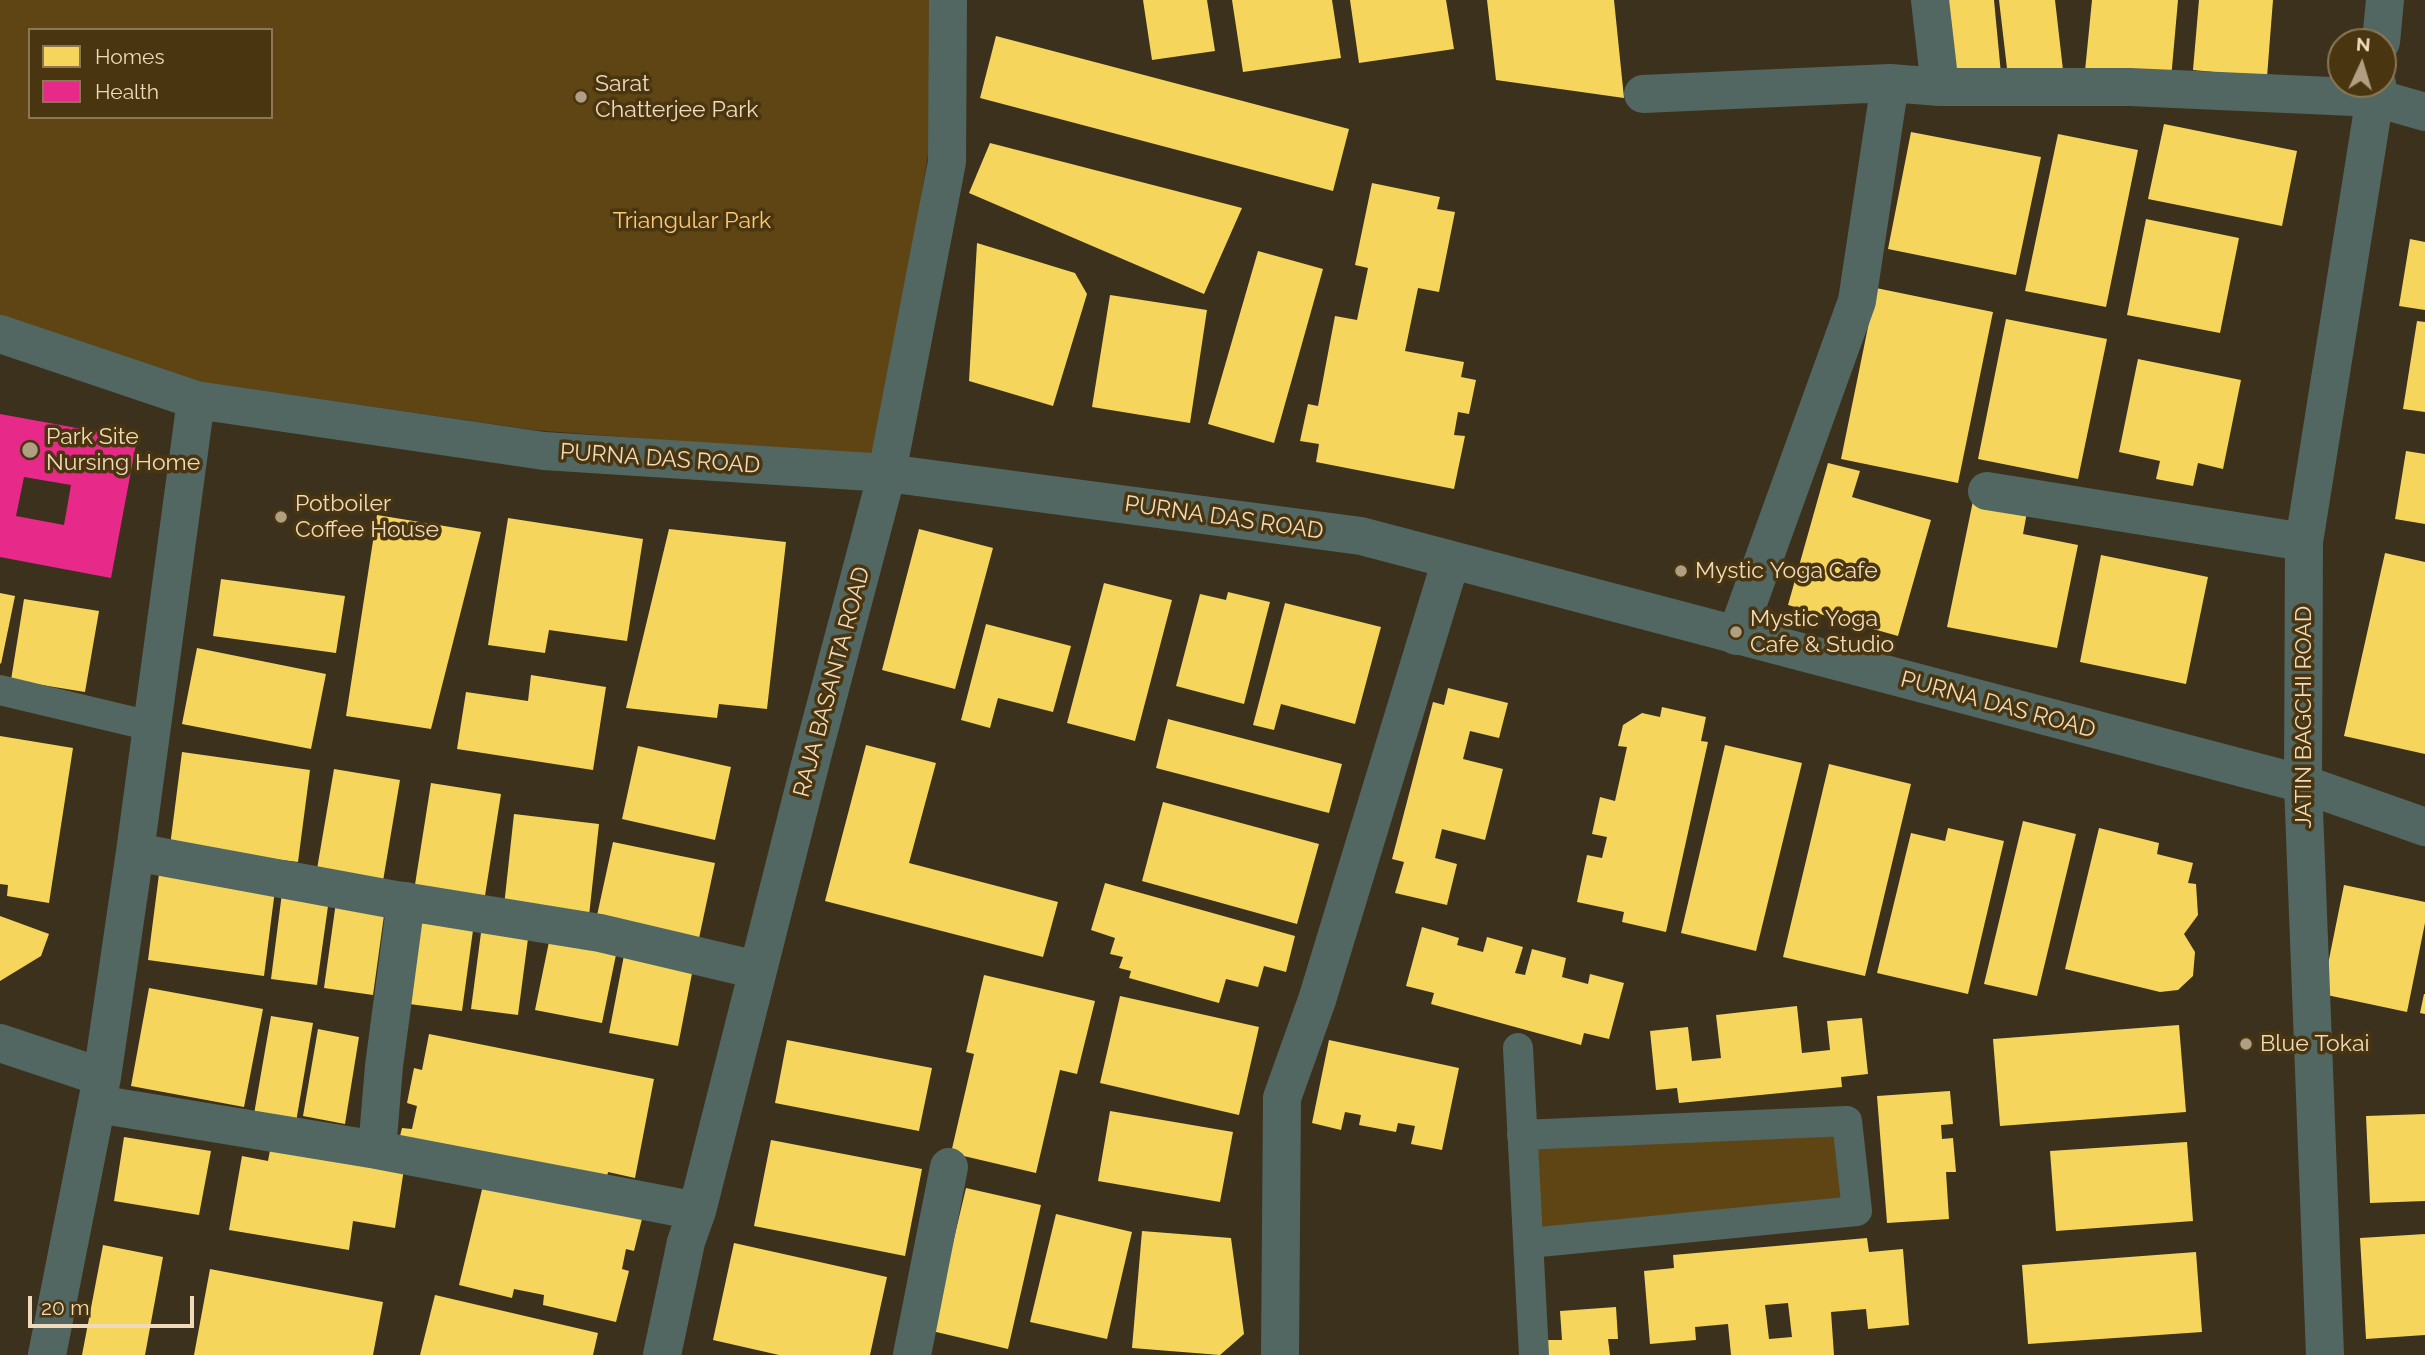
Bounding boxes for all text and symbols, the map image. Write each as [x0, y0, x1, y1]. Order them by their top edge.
legend [28, 28, 273, 119]
north arrow [2327, 28, 2397, 98]
text: N [2355, 33, 2371, 56]
text: Homes [95, 44, 165, 69]
place label: Sarat Chatterjee Park [595, 70, 758, 124]
text: Health [95, 79, 159, 104]
marker: Sarat Chatterjee Park [573, 89, 589, 105]
park label: Triangular Park [613, 207, 771, 235]
place label: Park Site Nursing Home [46, 423, 200, 477]
street label: PURNA DAS ROAD [559, 438, 761, 480]
marker: Park Site Nursing Home [20, 440, 40, 460]
place label: Potboiler Coffee House [295, 490, 439, 544]
street label: PURNA DAS ROAD [1123, 490, 1325, 546]
marker: Potboiler Coffee House [273, 509, 289, 525]
place label: Mystic Yoga Cafe [1695, 557, 1878, 585]
marker: Mystic Yoga Cafe [1673, 563, 1689, 579]
street label: RAJA BASANTA ROAD [788, 564, 876, 800]
place label: Mystic Yoga Cafe & Studio [1750, 605, 1894, 659]
street label: JATIN BAGCHI ROAD [2290, 606, 2318, 828]
marker: Mystic Yoga Cafe & Studio [1728, 624, 1744, 640]
street label: PURNA DAS ROAD [1898, 666, 2098, 744]
place label: Blue Tokai [2260, 1030, 2369, 1058]
marker: Blue Tokai [2238, 1036, 2254, 1052]
scale bar [32, 1282, 198, 1326]
text: 20 m [41, 1295, 89, 1320]

